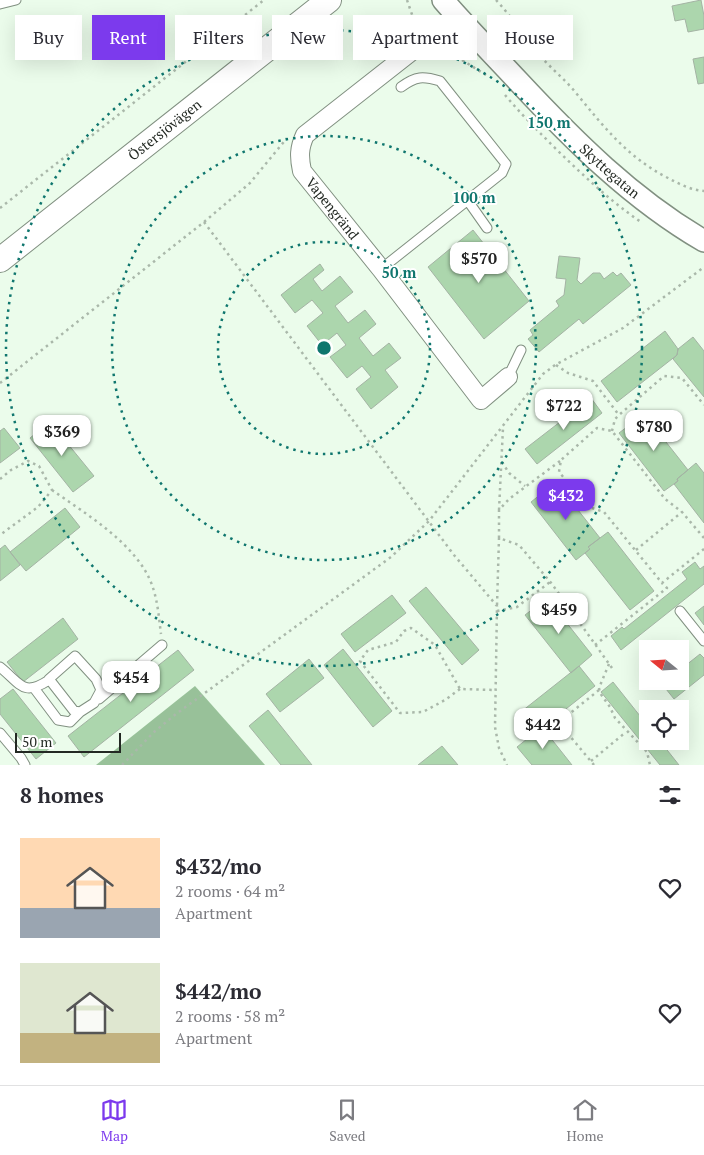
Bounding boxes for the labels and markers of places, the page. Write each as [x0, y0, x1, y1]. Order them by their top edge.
pin: $570 [449, 242, 509, 284]
centre of rings [315, 339, 333, 357]
pin: $722 [534, 388, 594, 431]
pin: $780 [624, 410, 684, 452]
pin: $369 [32, 414, 92, 457]
pin: $432 [536, 478, 596, 521]
pin: $459 [529, 592, 589, 635]
pin: $454 [101, 660, 161, 703]
pin: $442 [513, 708, 573, 750]

